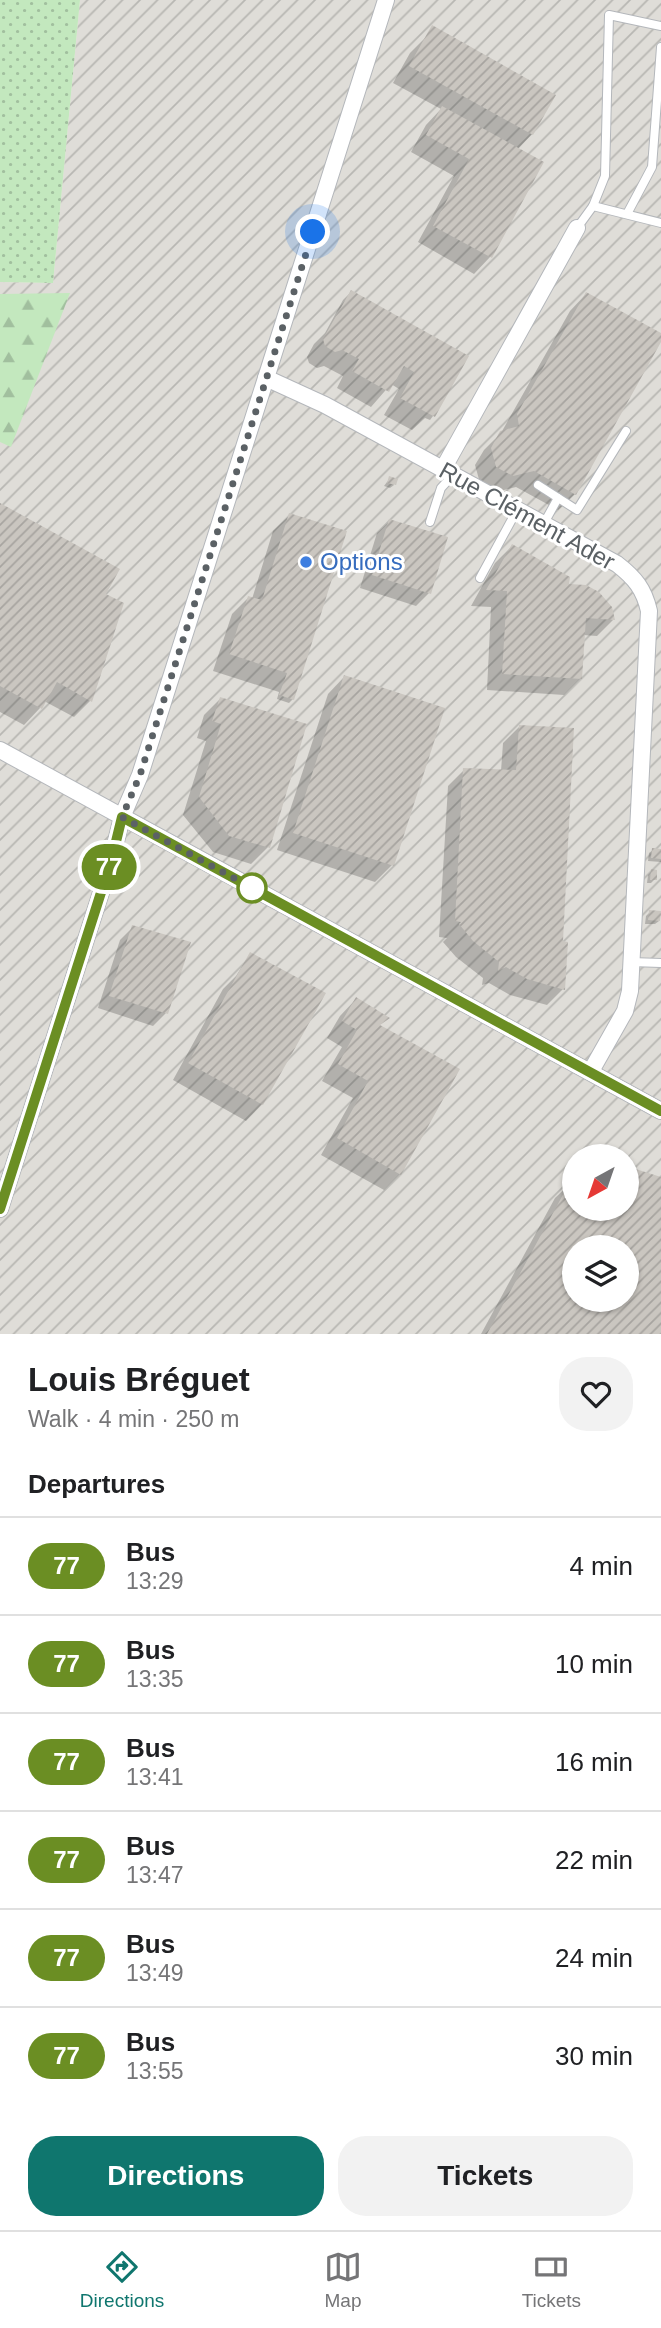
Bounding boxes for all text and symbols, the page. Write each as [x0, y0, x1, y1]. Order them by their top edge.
your location [295, 214, 330, 249]
street label: Rue Clément Ader [435, 456, 620, 575]
place label: Options [320, 548, 403, 575]
marker: Options [298, 554, 314, 570]
line badge: 77 [78, 844, 140, 890]
text: 77 [96, 853, 122, 880]
unlabelled marker [237, 873, 267, 903]
north arrow [562, 1144, 639, 1222]
map controls [562, 1144, 639, 1312]
button: layers [562, 1235, 639, 1312]
button: heart [559, 1357, 633, 1431]
text: Louis Bréguet [28, 1361, 250, 1398]
text: Walk · 4 min · 250 m [28, 1406, 239, 1432]
text: Departures [28, 1469, 165, 1499]
text: Bus [126, 1537, 175, 1567]
text: 4 min [569, 1551, 633, 1581]
text: 77 [53, 1552, 80, 1579]
text: 13:29 [126, 1568, 184, 1594]
text: Bus [126, 1635, 175, 1665]
text: 10 min [555, 1649, 633, 1679]
text: 77 [53, 1650, 80, 1677]
text: 13:35 [126, 1666, 184, 1692]
text: Bus [126, 1733, 175, 1763]
text: 16 min [555, 1747, 633, 1777]
text: 77 [53, 1748, 80, 1775]
text: 13:41 [126, 1764, 184, 1790]
text: Bus [126, 1831, 175, 1861]
text: 22 min [555, 1845, 633, 1875]
text: 77 [53, 1846, 80, 1873]
text: 13:47 [126, 1862, 184, 1888]
text: Bus [126, 1929, 175, 1959]
text: 24 min [555, 1943, 633, 1973]
text: 77 [53, 1944, 80, 1971]
text: 13:49 [126, 1960, 184, 1986]
text: Bus [126, 2027, 175, 2057]
text: 30 min [555, 2041, 633, 2071]
text: 77 [53, 2042, 80, 2069]
text: 13:55 [126, 2058, 184, 2084]
button: Directions [28, 2136, 324, 2216]
button: Tickets [338, 2136, 633, 2216]
tab: Directions [80, 2248, 164, 2312]
tab: Map [324, 2248, 362, 2312]
tab: Tickets [522, 2248, 581, 2312]

